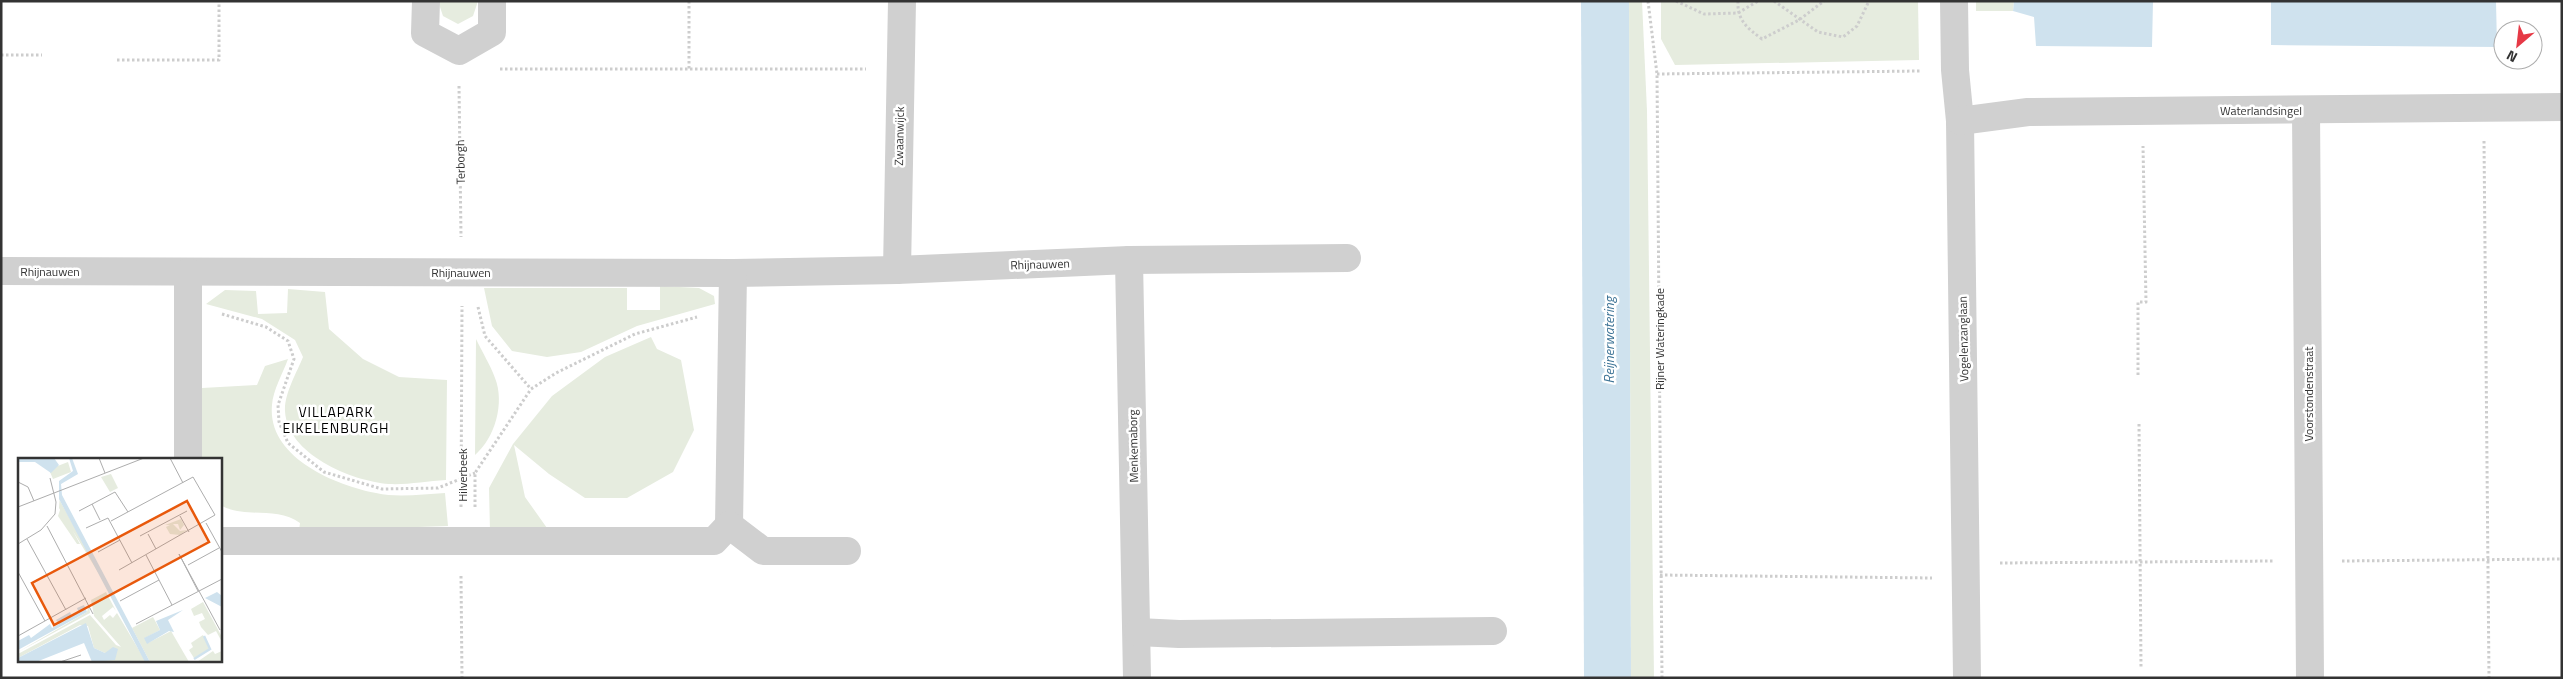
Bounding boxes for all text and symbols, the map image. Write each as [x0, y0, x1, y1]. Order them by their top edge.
north arrow [2493, 20, 2543, 70]
text: N [2502, 45, 2521, 68]
street label: Waterlandsingel [2220, 101, 2302, 120]
street label: Zwaanwijck [889, 106, 909, 166]
street label: Terborgh [450, 139, 470, 185]
street label: Rhijnauwen [1010, 253, 1070, 275]
street label: Rhijnauwen [20, 262, 80, 281]
street label: Rhijnauwen [431, 263, 491, 282]
street label: Rijner Wateringkade [1650, 288, 1669, 390]
water label: Reijnerwatering [1598, 295, 1619, 383]
street label: Vogelenzanglaan [1953, 296, 1973, 382]
street label: Voorstondenstraat [2299, 346, 2318, 442]
district label: VILLAPARK EIKELENBURGH [282, 401, 390, 438]
street label: Menkemaborg [1123, 409, 1143, 483]
street label: Hilverbeek [453, 448, 472, 502]
inset map [18, 458, 221, 662]

